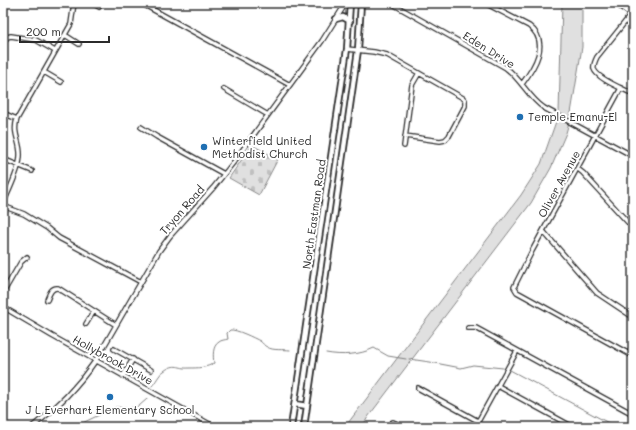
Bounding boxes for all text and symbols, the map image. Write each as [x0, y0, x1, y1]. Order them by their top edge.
scale bar [20, 18, 109, 44]
text: 200 m [26, 23, 61, 39]
street label: Eden Drive [460, 28, 518, 72]
place label: Temple Emanu-El [528, 109, 617, 124]
marker: Temple Emanu-El [515, 112, 525, 122]
place label: Winterfield United Methodist Church [212, 133, 311, 161]
marker: Winterfield United Methodist Church [199, 142, 209, 152]
street label: Oliver Avenue [534, 147, 583, 220]
street label: North Eastman Road [298, 158, 329, 270]
street label: Tryon Road [156, 182, 207, 238]
street label: Hollybrook Drive [70, 331, 156, 388]
marker: J L Everhart Elementary School [105, 392, 115, 402]
place label: J L Everhart Elementary School [26, 402, 194, 417]

